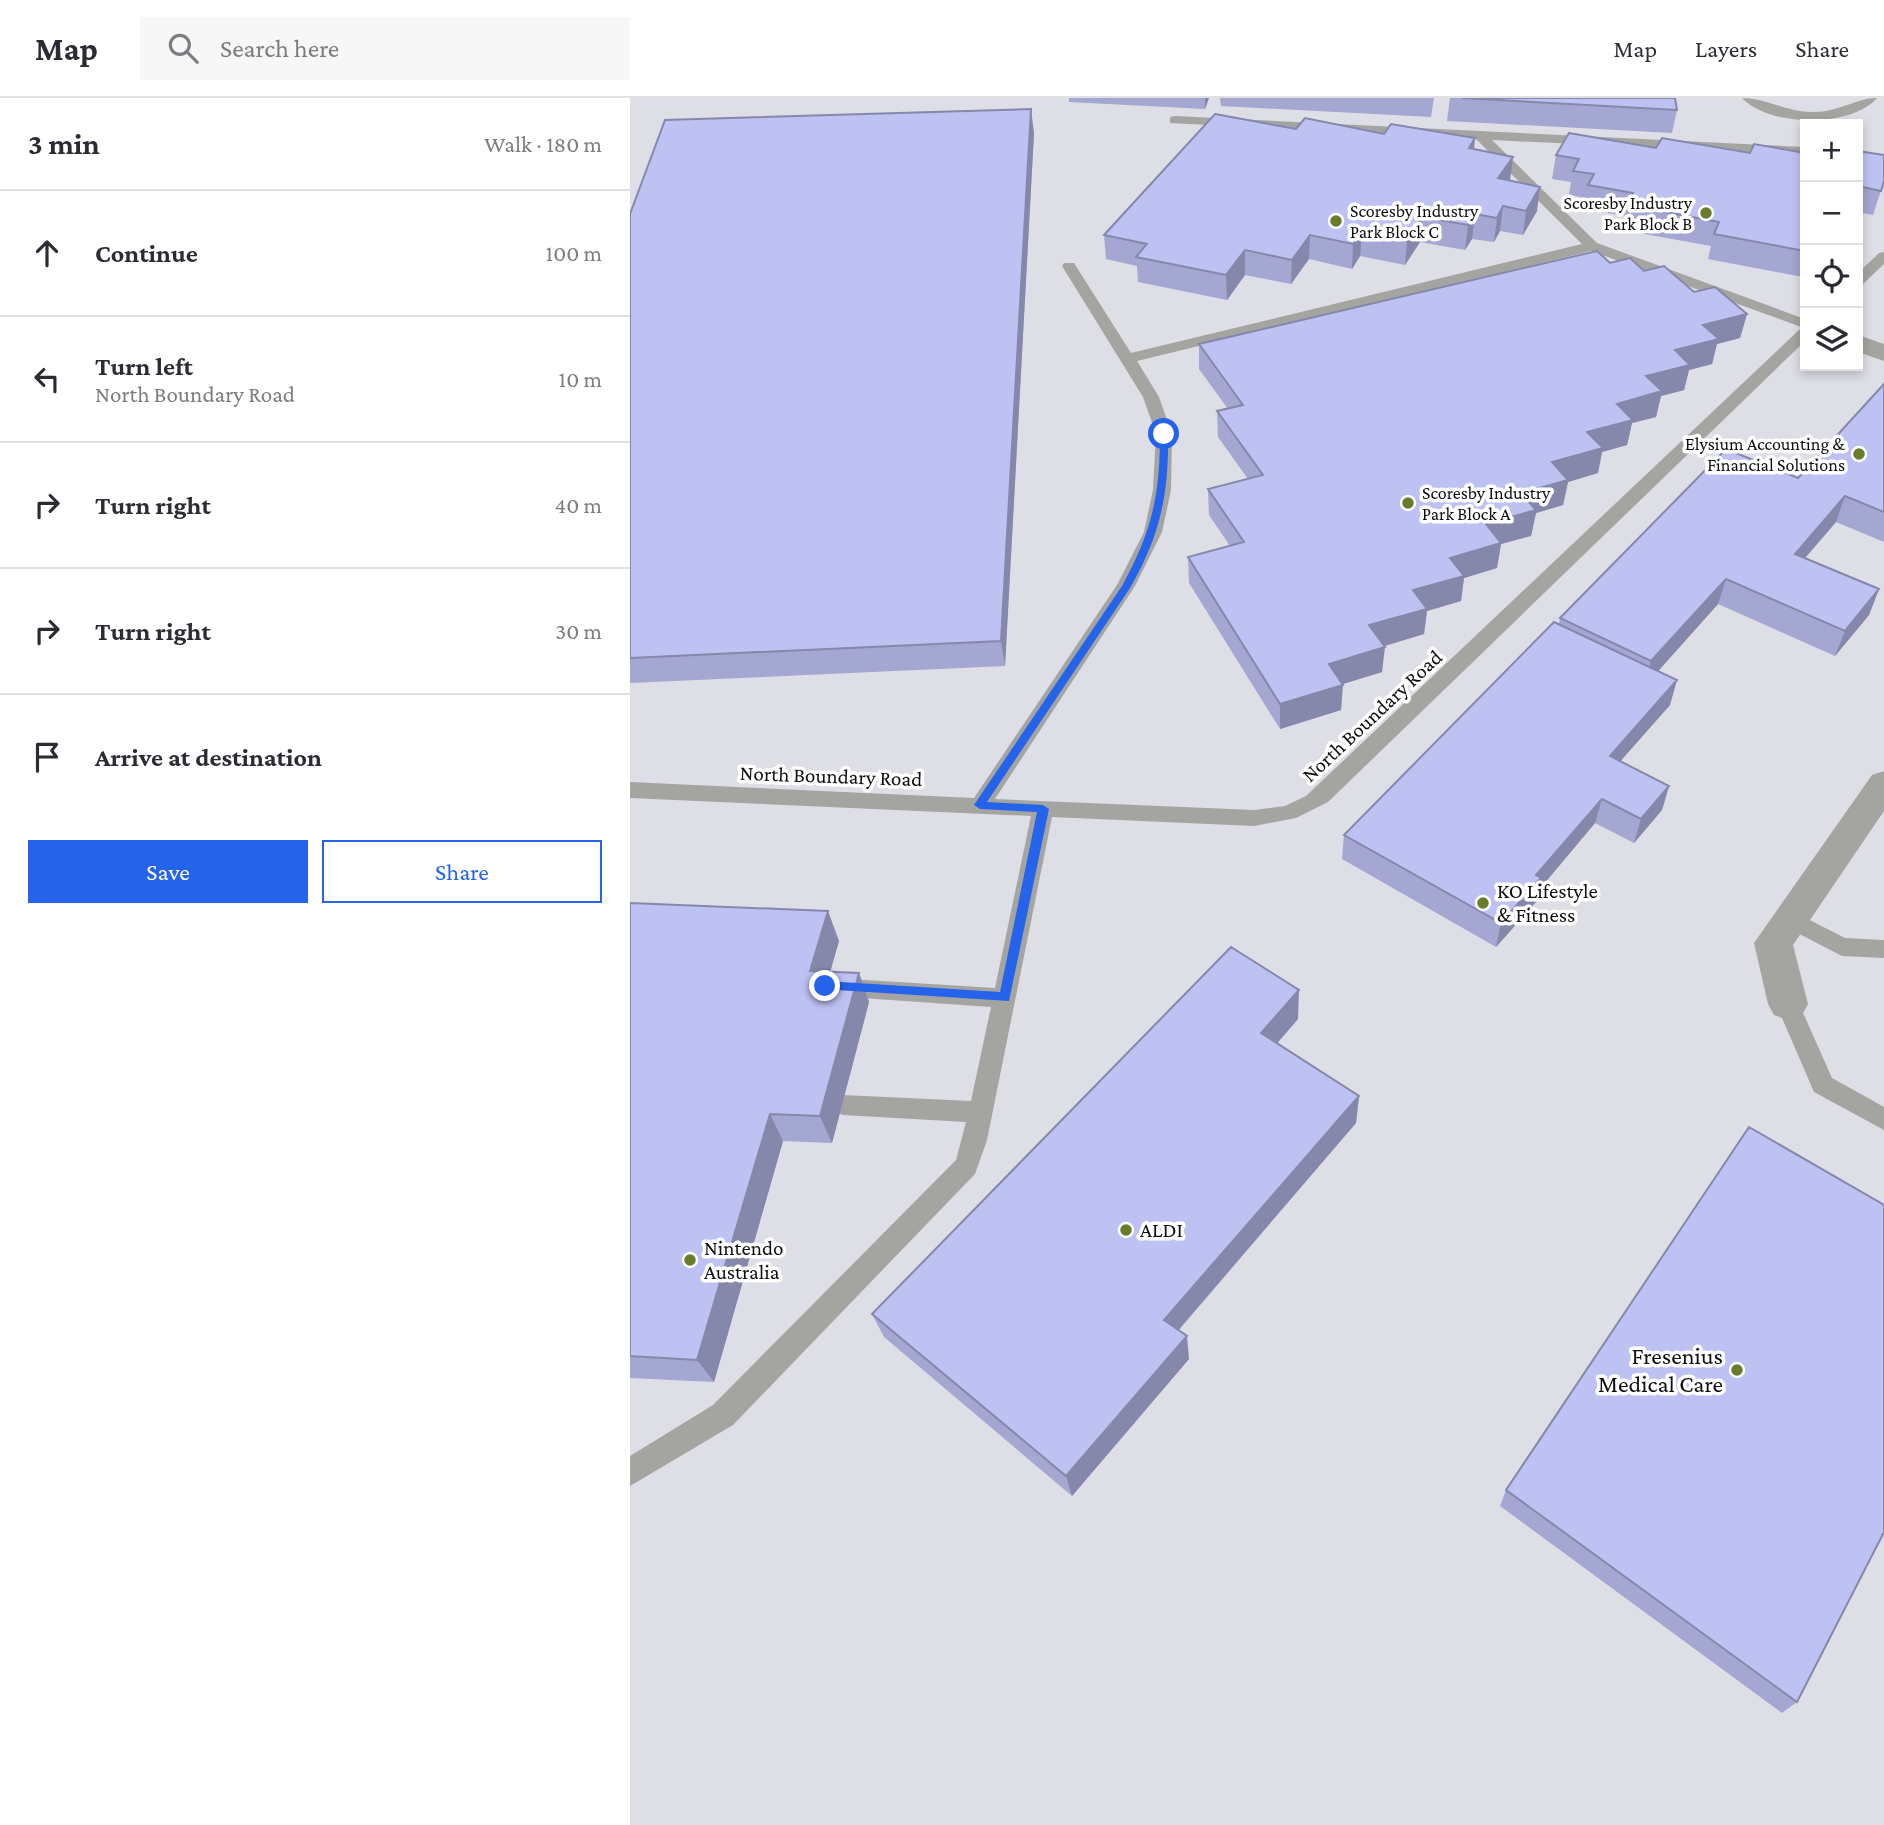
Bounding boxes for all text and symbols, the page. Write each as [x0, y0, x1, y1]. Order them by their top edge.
search box [140, 17, 630, 80]
icon: search [164, 29, 202, 67]
text: Map [35, 30, 98, 67]
text: Search here [220, 34, 339, 63]
text: Map [1613, 35, 1657, 62]
text: Layers [1695, 35, 1757, 62]
text: Share [1795, 35, 1849, 62]
map controls [1800, 119, 1863, 371]
button: + [1800, 119, 1863, 182]
text: 3 min [28, 127, 100, 160]
text: Walk · 180 m [484, 131, 602, 157]
button: − [1800, 182, 1863, 245]
place label: Scoresby Industry Park Block B [1564, 193, 1693, 234]
place label: Scoresby Industry Park Block C [1350, 201, 1479, 242]
marker: Scoresby Industry Park Block B [1698, 205, 1714, 221]
marker: Scoresby Industry Park Block C [1328, 213, 1344, 229]
icon: ahead [28, 234, 66, 272]
text: Continue [95, 239, 198, 268]
text: 100 m [546, 240, 602, 266]
button: locate [1800, 245, 1863, 308]
button: layers [1800, 308, 1863, 371]
text: Turn left [95, 352, 193, 381]
icon: left [28, 360, 66, 398]
text: 10 m [559, 366, 602, 392]
text: North Boundary Road [95, 381, 295, 407]
route start [1148, 418, 1179, 449]
place label: Elysium Accounting & Financial Solutions [1685, 434, 1845, 475]
marker: Elysium Accounting & Financial Solutions [1851, 446, 1867, 462]
place label: Scoresby Industry Park Block A [1422, 483, 1551, 524]
icon: right [28, 486, 66, 524]
text: Turn right [95, 491, 211, 520]
text: 40 m [554, 492, 602, 518]
marker: Scoresby Industry Park Block A [1400, 495, 1416, 511]
icon: right [28, 612, 66, 650]
text: Turn right [95, 617, 211, 646]
text: 30 m [555, 618, 602, 644]
street label: North Boundary Road [1297, 645, 1447, 787]
icon: arrive [28, 738, 66, 776]
text: Arrive at destination [95, 743, 322, 772]
street label: North Boundary Road [739, 761, 923, 791]
button: Save [28, 840, 308, 903]
button: Share [322, 840, 602, 903]
place label: KO Lifestyle & Fitness [1497, 879, 1598, 927]
marker: KO Lifestyle & Fitness [1475, 895, 1491, 911]
route end [809, 970, 840, 1001]
place label: ALDI [1140, 1218, 1183, 1242]
marker: ALDI [1118, 1222, 1134, 1238]
place label: Nintendo Australia [704, 1236, 783, 1284]
marker: Nintendo Australia [682, 1252, 698, 1268]
place label: Fresenius Medical Care [1598, 1342, 1723, 1397]
marker: Fresenius Medical Care [1729, 1362, 1745, 1378]

